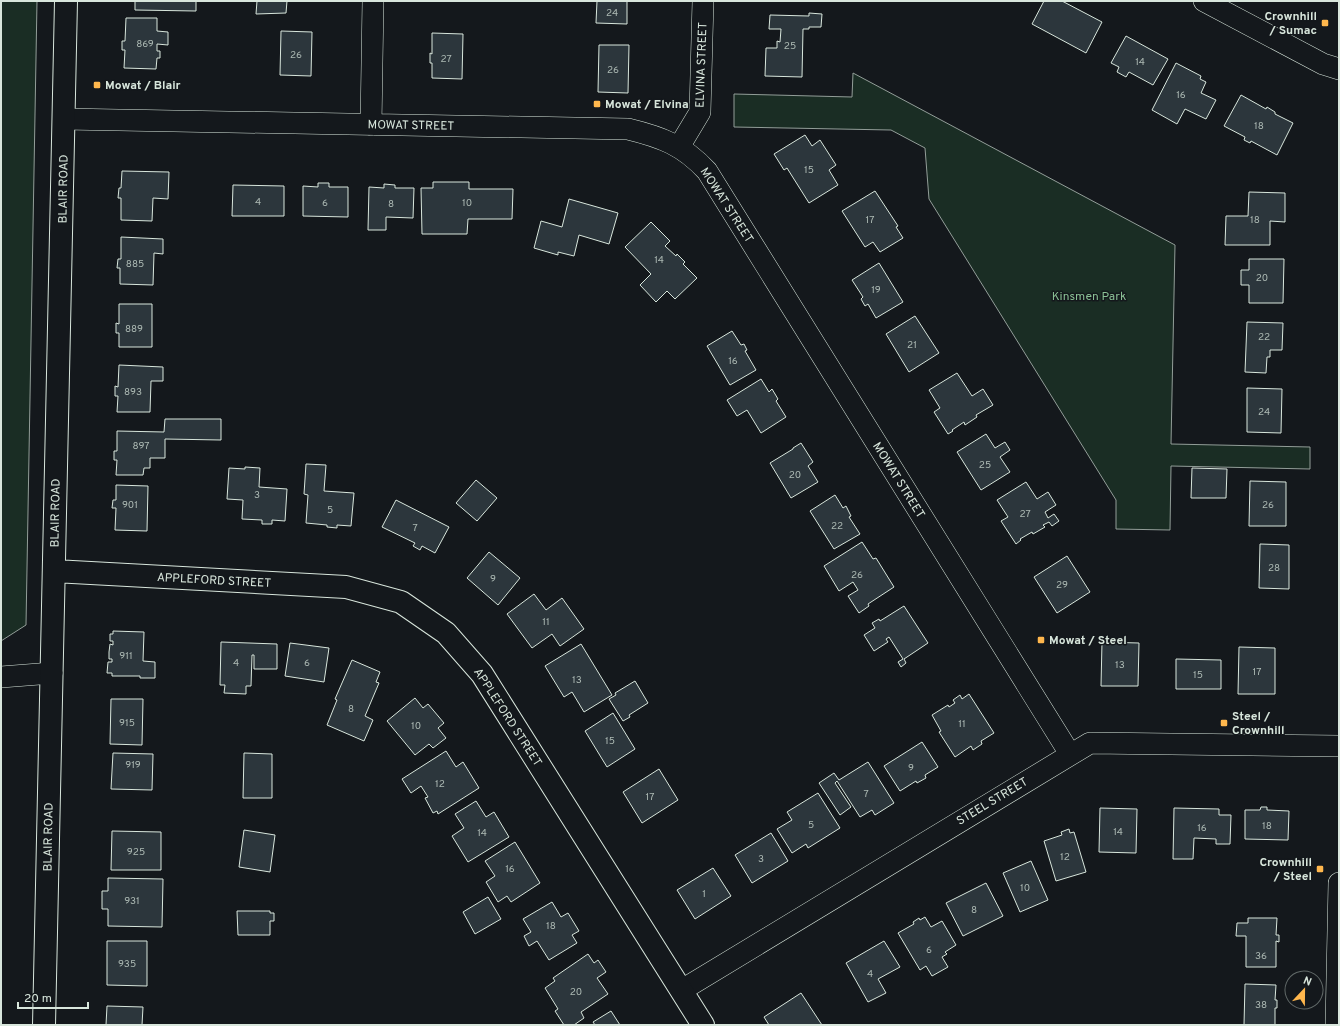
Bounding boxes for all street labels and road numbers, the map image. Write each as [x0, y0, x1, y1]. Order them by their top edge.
street label: ELVINA STREET [693, 22, 711, 108]
street label: MOWAT STREET [367, 117, 455, 135]
street label: BLAIR ROAD [55, 154, 73, 224]
street label: MOWAT STREET [696, 165, 757, 246]
street label: MOWAT STREET [868, 439, 928, 522]
street label: BLAIR ROAD [47, 478, 65, 548]
street label: APPLEFORD STREET [156, 570, 272, 592]
street label: APPLEFORD STREET [469, 665, 545, 770]
street label: STEEL STREET [954, 774, 1031, 829]
street label: BLAIR ROAD [40, 802, 58, 872]

